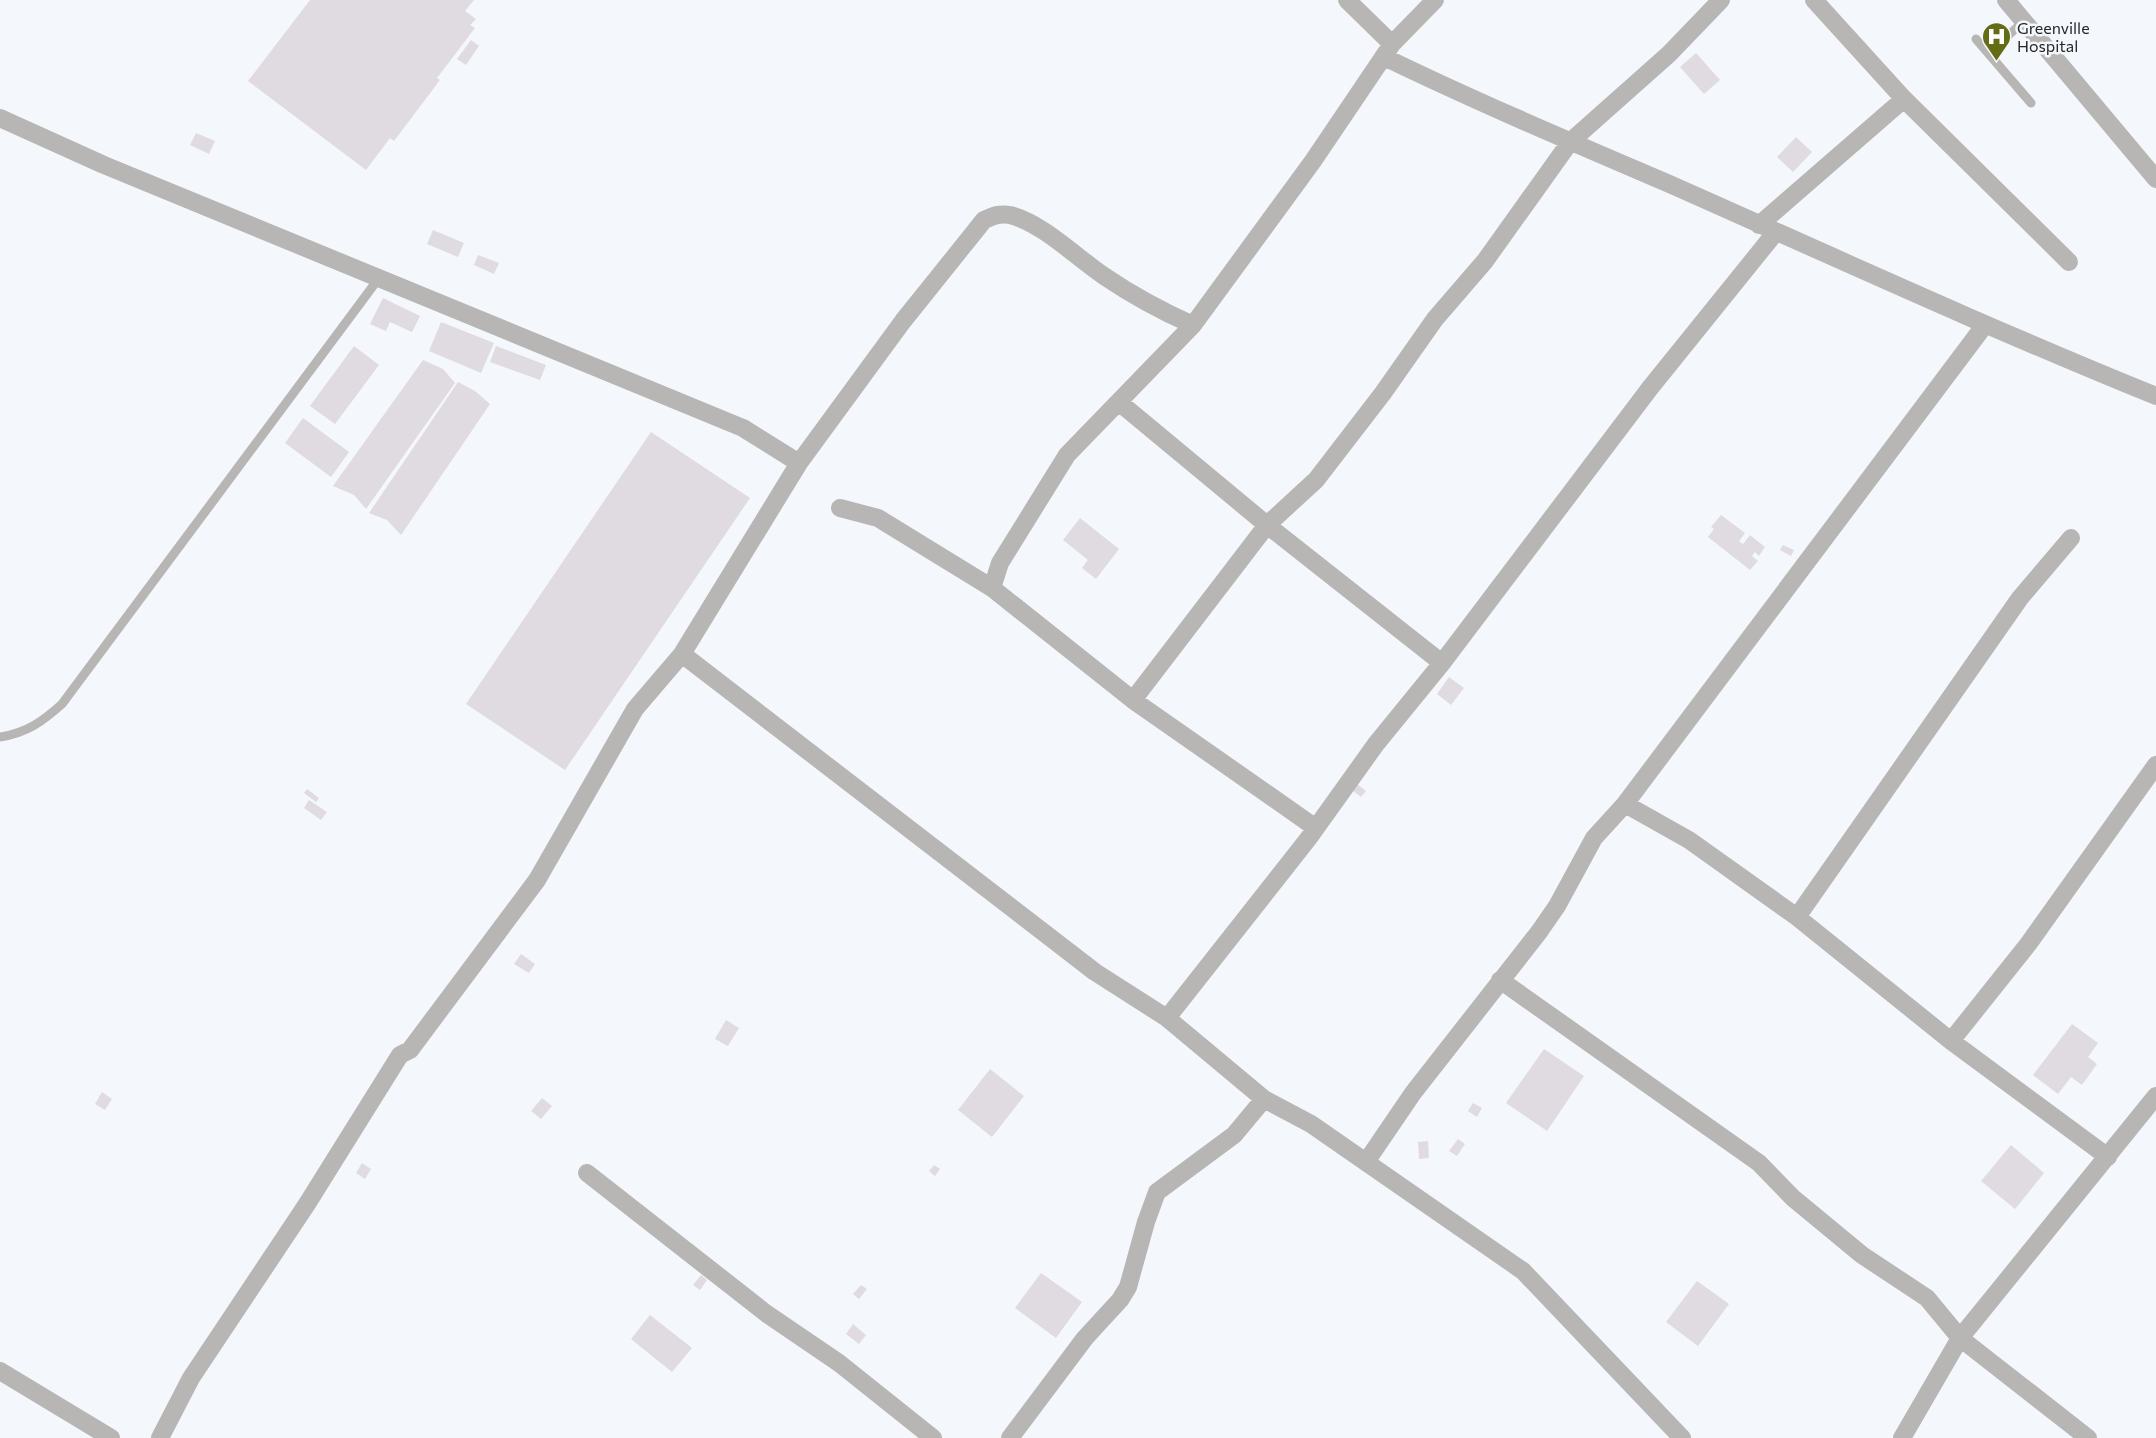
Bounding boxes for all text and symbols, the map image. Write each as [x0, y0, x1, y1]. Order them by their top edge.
place label: Greenville Hospital [2017, 18, 2090, 55]
hospital icon: Greenville Hospital [1980, 20, 2012, 62]

